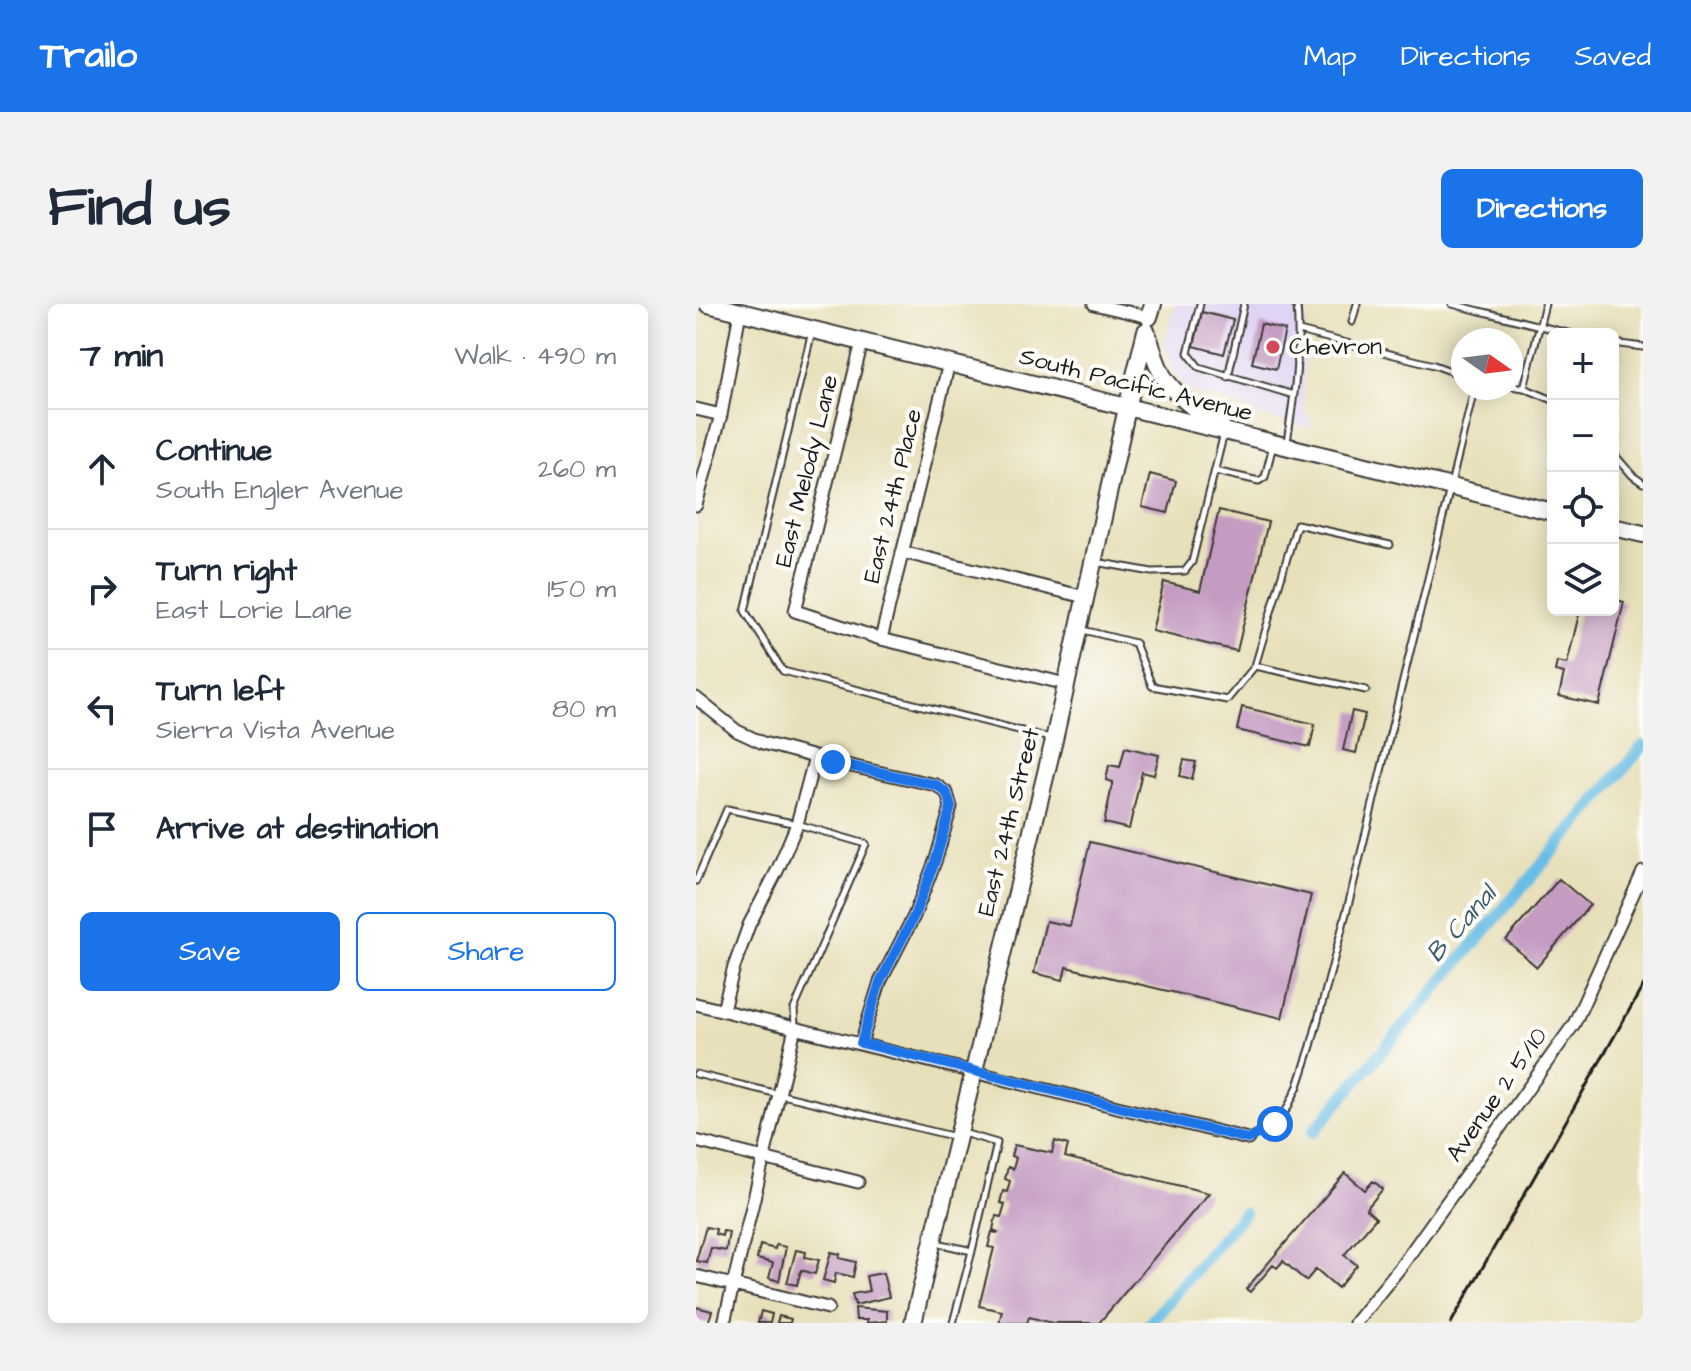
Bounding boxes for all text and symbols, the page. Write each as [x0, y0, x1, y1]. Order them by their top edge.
text: Trailo [40, 30, 137, 82]
text: Map [1304, 37, 1357, 76]
text: Directions [1401, 37, 1531, 76]
text: Saved [1575, 37, 1651, 76]
text: Find us [48, 169, 231, 247]
button: Directions [1441, 169, 1643, 248]
north arrow [1451, 328, 1523, 400]
map controls [1547, 328, 1619, 616]
button: + [1547, 328, 1619, 400]
place label: Chevron [1289, 330, 1382, 364]
text: 7 min [80, 332, 163, 380]
text: Walk · 490 m [454, 338, 616, 374]
marker: Chevron [1264, 338, 1282, 356]
street label: South Pacific Avenue [1016, 340, 1256, 430]
street label: East Melody Lane [767, 371, 848, 571]
button: − [1547, 400, 1619, 472]
street label: East 24th Place [855, 405, 931, 587]
text: Continue [156, 430, 272, 472]
icon: ahead [80, 447, 124, 491]
text: 260 m [538, 451, 616, 487]
text: South Engler Avenue [156, 472, 404, 508]
button: locate [1547, 472, 1619, 544]
button: layers [1547, 544, 1619, 616]
text: Turn right [156, 550, 297, 592]
icon: right [80, 567, 124, 611]
text: 150 m [547, 571, 616, 607]
text: East Lorie Lane [156, 592, 352, 628]
text: Turn left [156, 670, 284, 712]
icon: left [80, 687, 124, 731]
text: 80 m [552, 691, 616, 727]
text: Sierra Vista Avenue [156, 712, 395, 748]
street label: East 24th Street [969, 724, 1049, 920]
route end [815, 744, 851, 780]
icon: arrive [80, 807, 124, 851]
text: Arrive at destination [156, 808, 438, 850]
water label: B Canal [1418, 876, 1506, 970]
button: Save [80, 912, 340, 991]
button: Share [356, 912, 616, 991]
street label: Avenue 2 5/10 [1438, 1021, 1556, 1169]
route start [1257, 1106, 1293, 1142]

